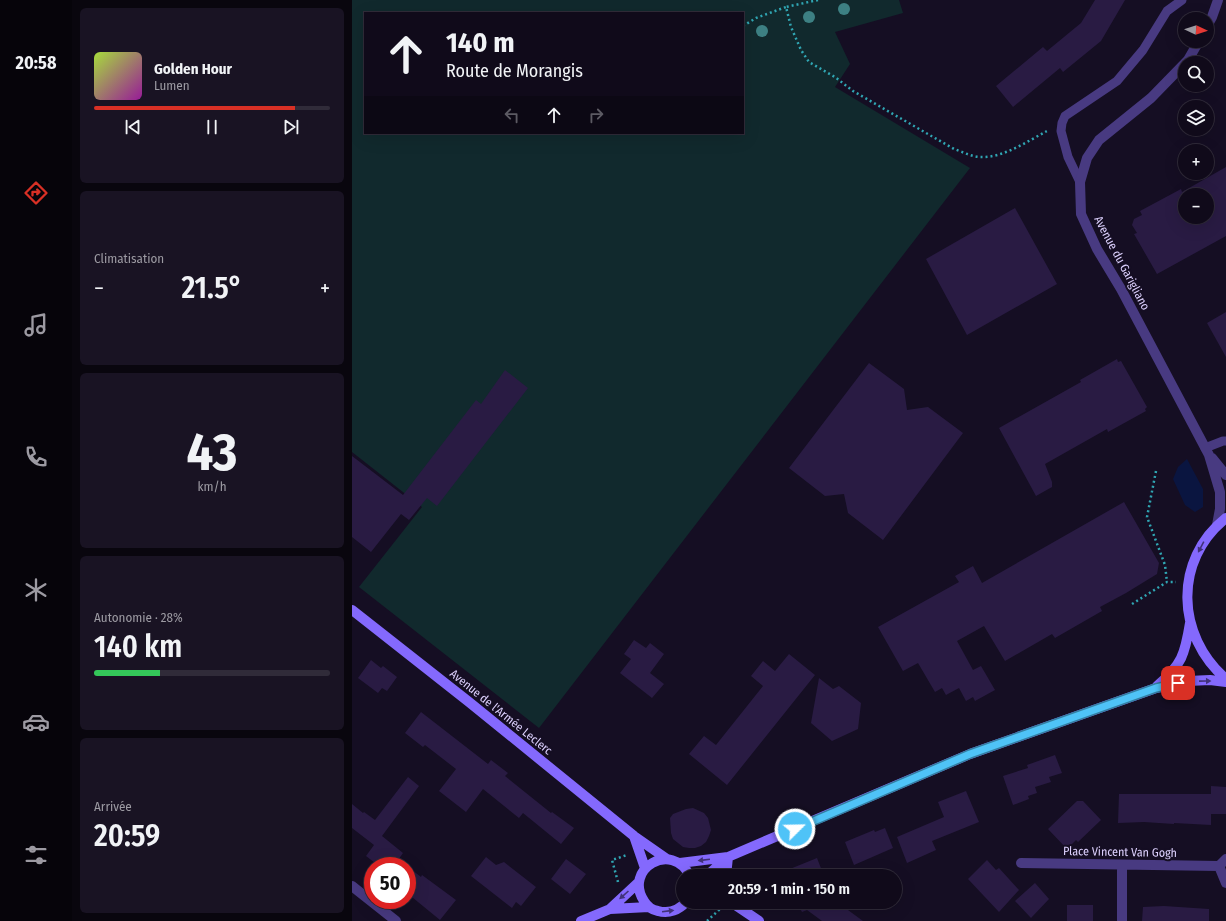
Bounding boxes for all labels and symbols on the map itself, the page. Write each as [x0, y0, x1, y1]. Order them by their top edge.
north arrow [1178, 12, 1214, 48]
street label: Avenue du Garigliano [1091, 213, 1153, 313]
one-way arrow [1197, 541, 1204, 553]
street label: Avenue de l'Armée Leclerc [447, 666, 555, 758]
pin [1161, 666, 1195, 700]
one-way arrow [1199, 677, 1211, 684]
position arrow [774, 808, 816, 850]
street label: Place Vincent Van Gogh [1063, 844, 1177, 860]
speed limit sign: 50 [364, 857, 416, 909]
one-way arrow [698, 857, 710, 863]
one-way arrow [619, 890, 629, 900]
one-way arrow [662, 908, 675, 914]

